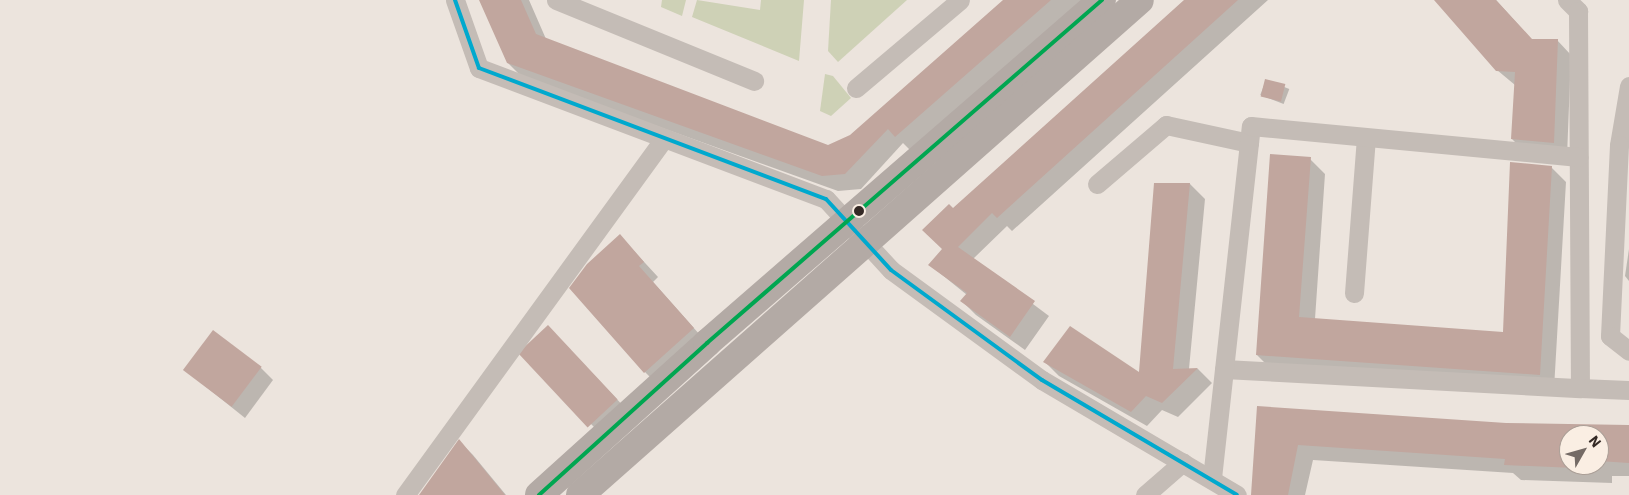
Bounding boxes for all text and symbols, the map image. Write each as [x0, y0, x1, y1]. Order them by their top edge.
unlabelled marker [854, 206, 864, 216]
north arrow [1559, 425, 1609, 475]
text: N [1585, 432, 1605, 451]

